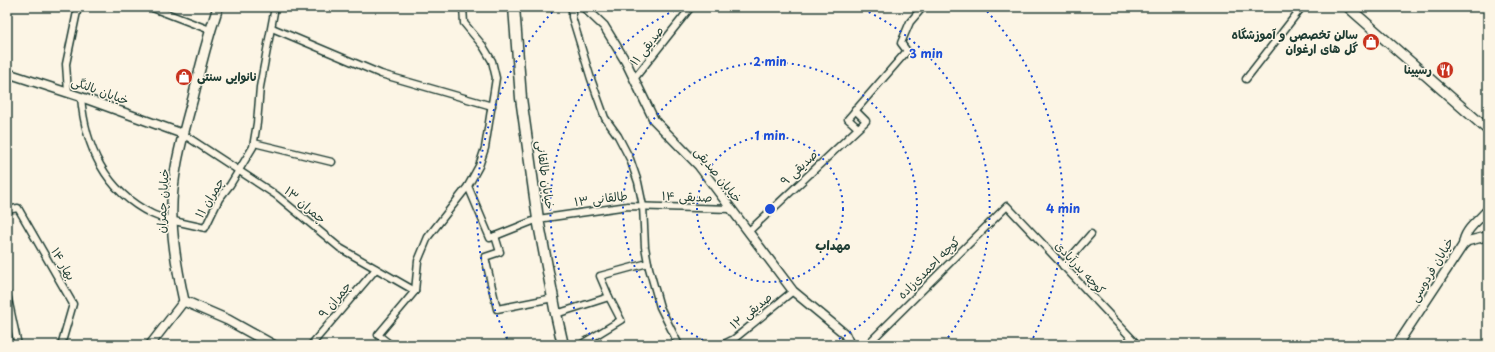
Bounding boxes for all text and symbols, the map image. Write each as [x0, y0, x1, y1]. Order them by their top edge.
street label: صدیقی ۱۱ [625, 22, 667, 69]
place label: سالن تخصصی و آموزشگاه گل های ارغوان [1232, 25, 1359, 57]
shop icon: سالن تخصصی و آموزشگاه گل های ارغوان [1361, 32, 1381, 52]
text: 3 min [909, 44, 943, 62]
text: 2 min [753, 52, 787, 70]
place label: رسپینا [1404, 60, 1432, 78]
restaurant icon: رسپینا [1435, 60, 1455, 80]
shop icon: نانوایی سنتی [174, 67, 194, 87]
place label: نانوایی سنتی [197, 67, 258, 85]
street label: خیابان بالنگی [69, 71, 132, 109]
text: 1 min [754, 126, 786, 144]
street label: خیابان طالقانی [532, 139, 560, 210]
street label: خیابان صدیقی [691, 143, 747, 206]
street label: صدیقی ۹ [776, 145, 821, 189]
street label: خیابان چمران [151, 168, 173, 234]
street label: چمران ۱۱ [190, 174, 228, 221]
street label: چمران ۱۳ [281, 181, 330, 227]
street label: طالقانی ۱۳ [573, 186, 629, 210]
street label: صدیقی ۱۴ [661, 186, 713, 206]
text: 4 min [1046, 199, 1080, 217]
centre of rings [763, 202, 777, 216]
street label: کوچه احمدی‌زاده [893, 232, 964, 303]
street label: خیابان فردوسی [1405, 234, 1458, 305]
district label: مهداب [815, 235, 851, 254]
street label: کوچه بدرآبادی [1051, 237, 1110, 298]
street label: بهار ۱۴ [47, 244, 81, 283]
street label: چمران ۹ [314, 277, 355, 322]
street label: صدیقی ۱۲ [725, 288, 775, 333]

